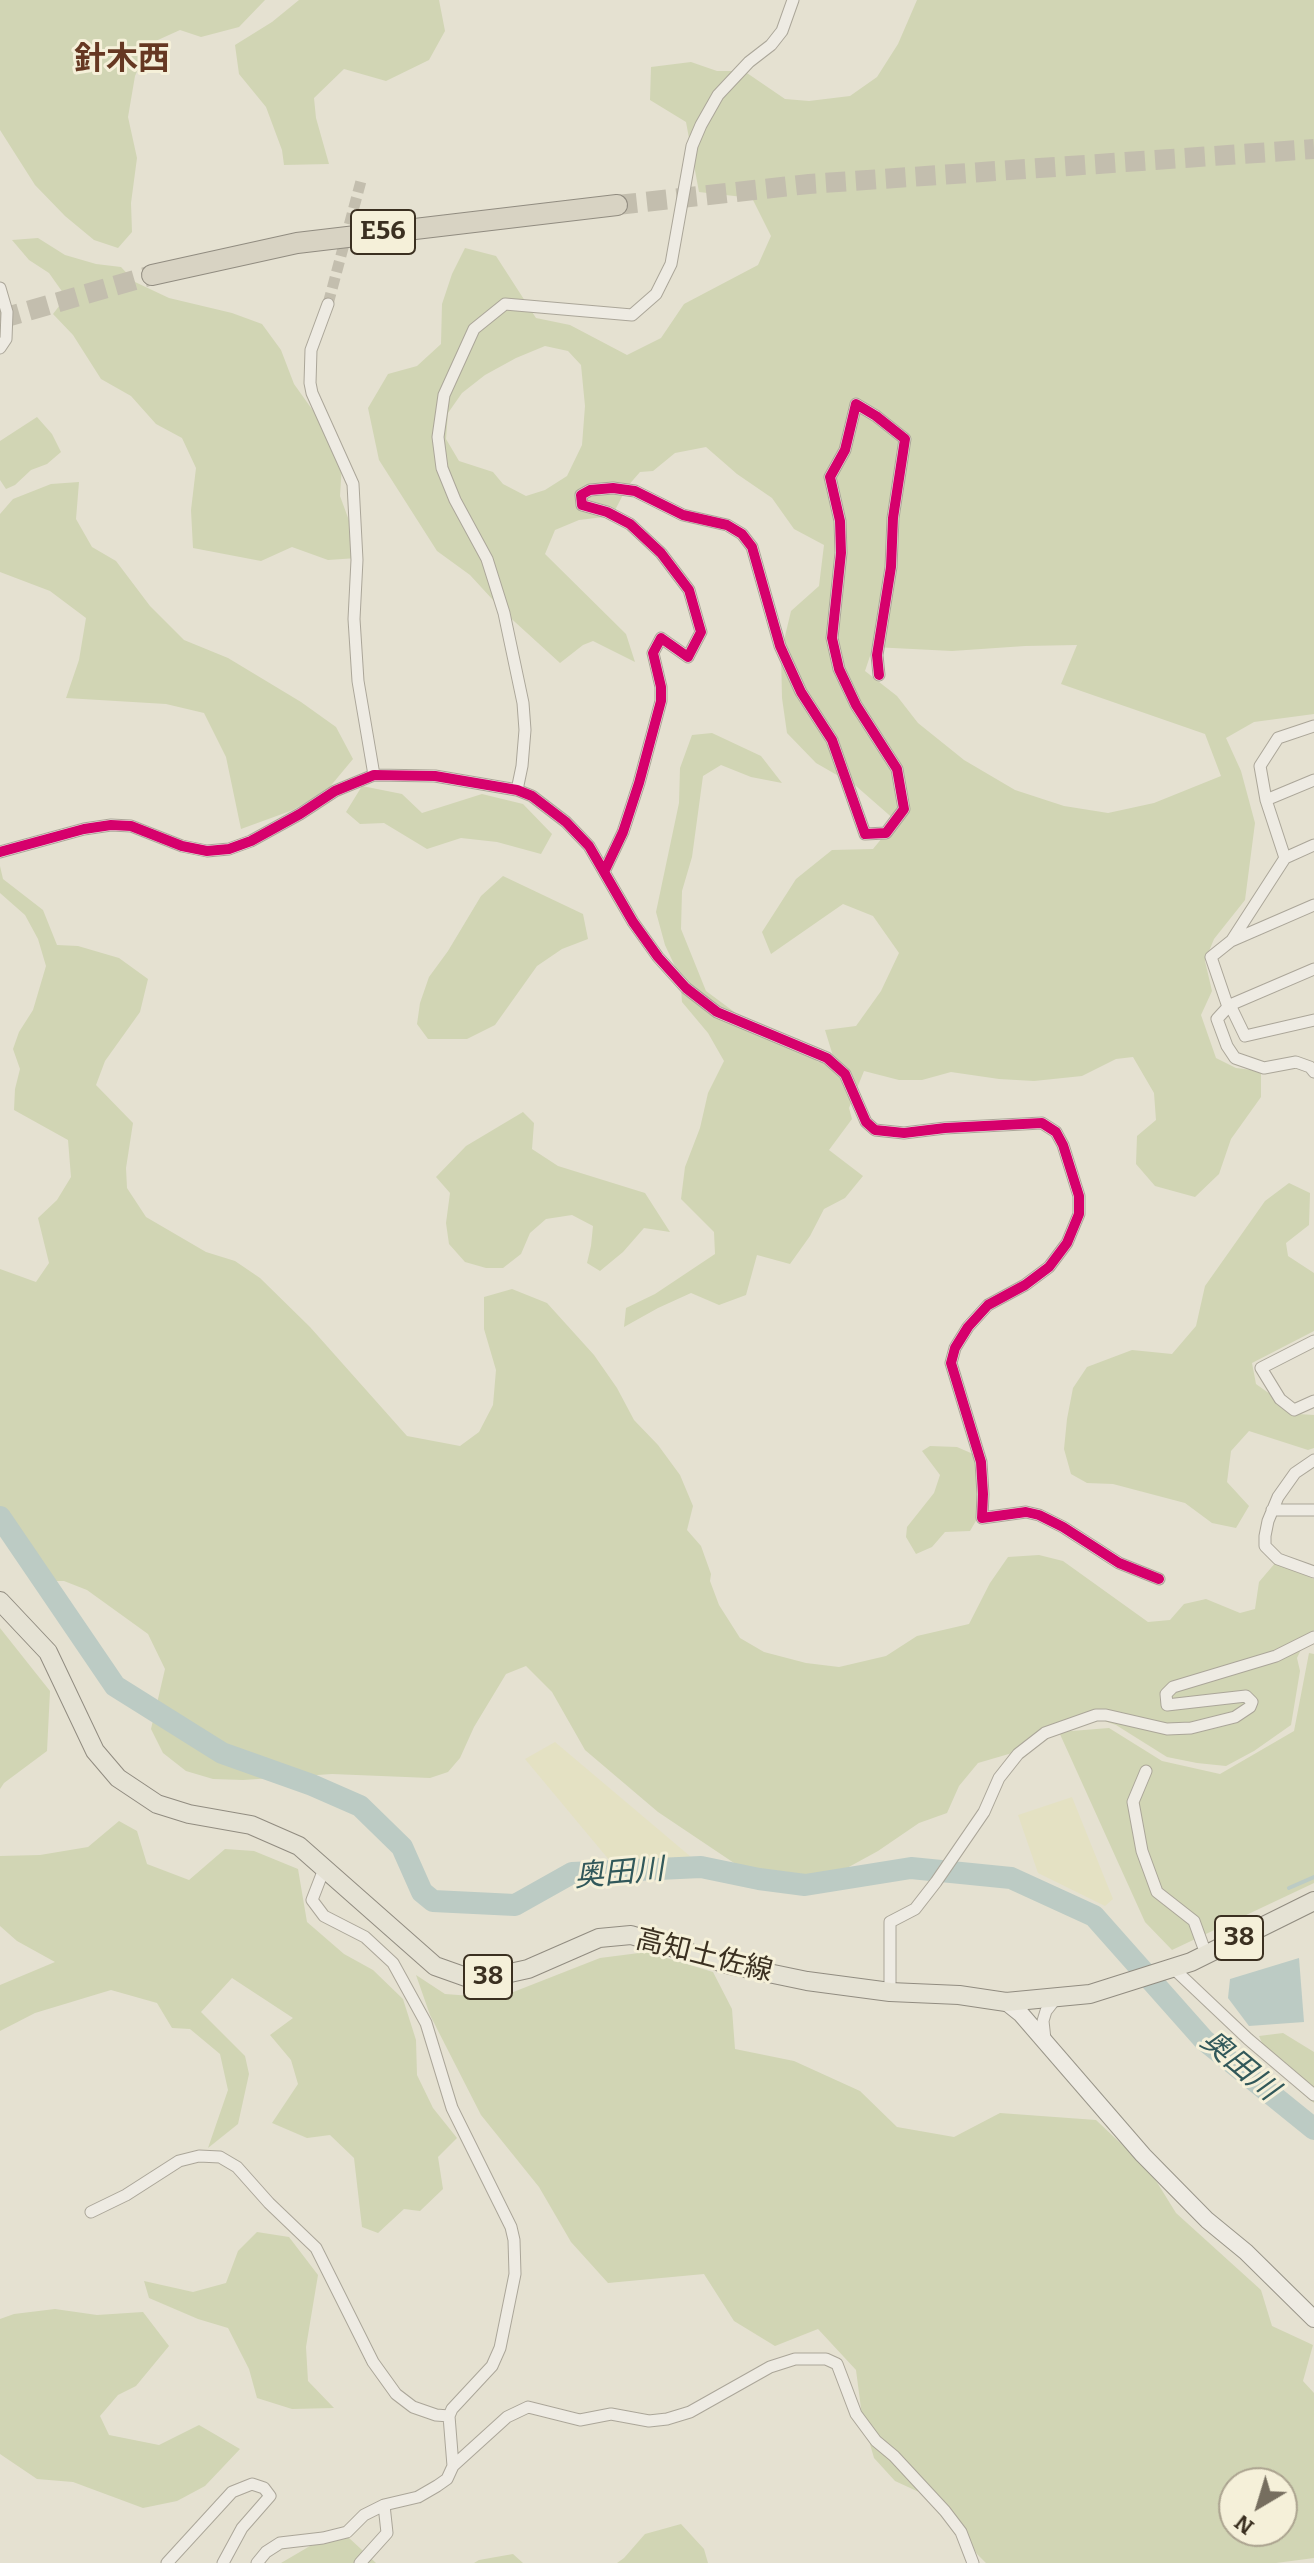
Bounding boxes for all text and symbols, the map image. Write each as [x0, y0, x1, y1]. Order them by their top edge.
district label: 針木西 [74, 41, 170, 79]
road number: E56 [351, 210, 415, 254]
water label: 奥田川 [573, 1852, 665, 1896]
road number: 38 [1215, 1916, 1263, 1960]
street label: 高知土佐線 [632, 1923, 776, 1989]
road number: 38 [464, 1955, 512, 1999]
water label: 奥田川 [1193, 2023, 1285, 2109]
north arrow [1218, 2467, 1298, 2547]
text: N [1229, 2509, 1259, 2541]

